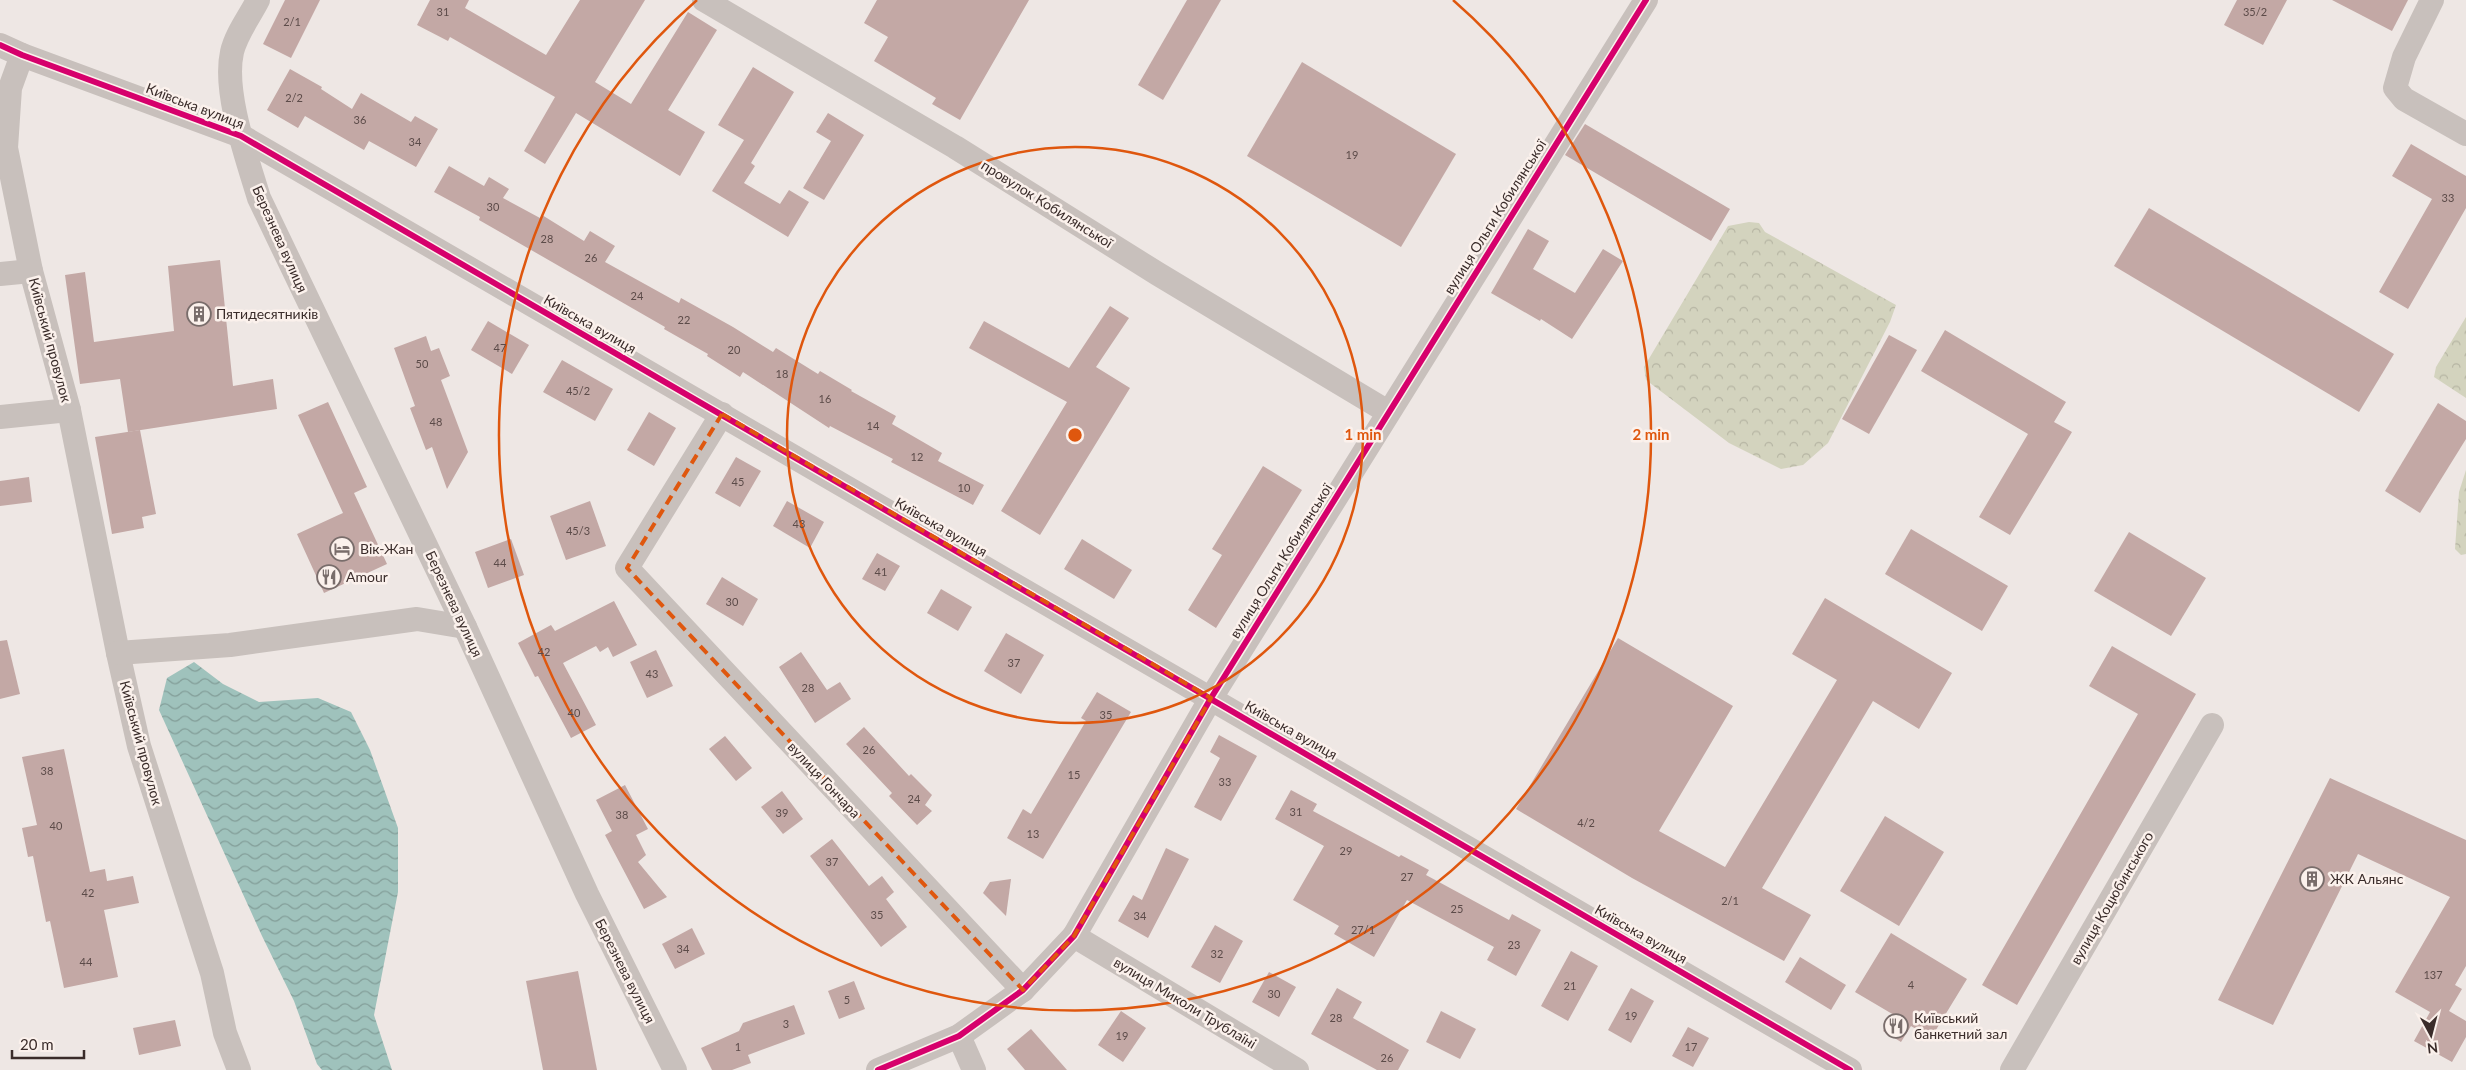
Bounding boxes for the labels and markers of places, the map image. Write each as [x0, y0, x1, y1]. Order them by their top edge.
building icon: Пятидесятників [186, 301, 212, 327]
place label: Пятидесятників [216, 305, 318, 322]
centre of rings [1066, 426, 1084, 444]
hotel icon: Вік-Жан [329, 536, 355, 562]
place label: Вік-Жан [360, 540, 413, 557]
restaurant icon: Amour [316, 564, 342, 590]
place label: Amour [346, 568, 388, 585]
building icon: ЖК Альянс [2299, 866, 2325, 892]
place label: ЖК Альянс [2330, 870, 2404, 887]
place label: Київський банкетний зал [1914, 1009, 2007, 1042]
restaurant icon: Київський банкетний зал [1883, 1013, 1909, 1039]

